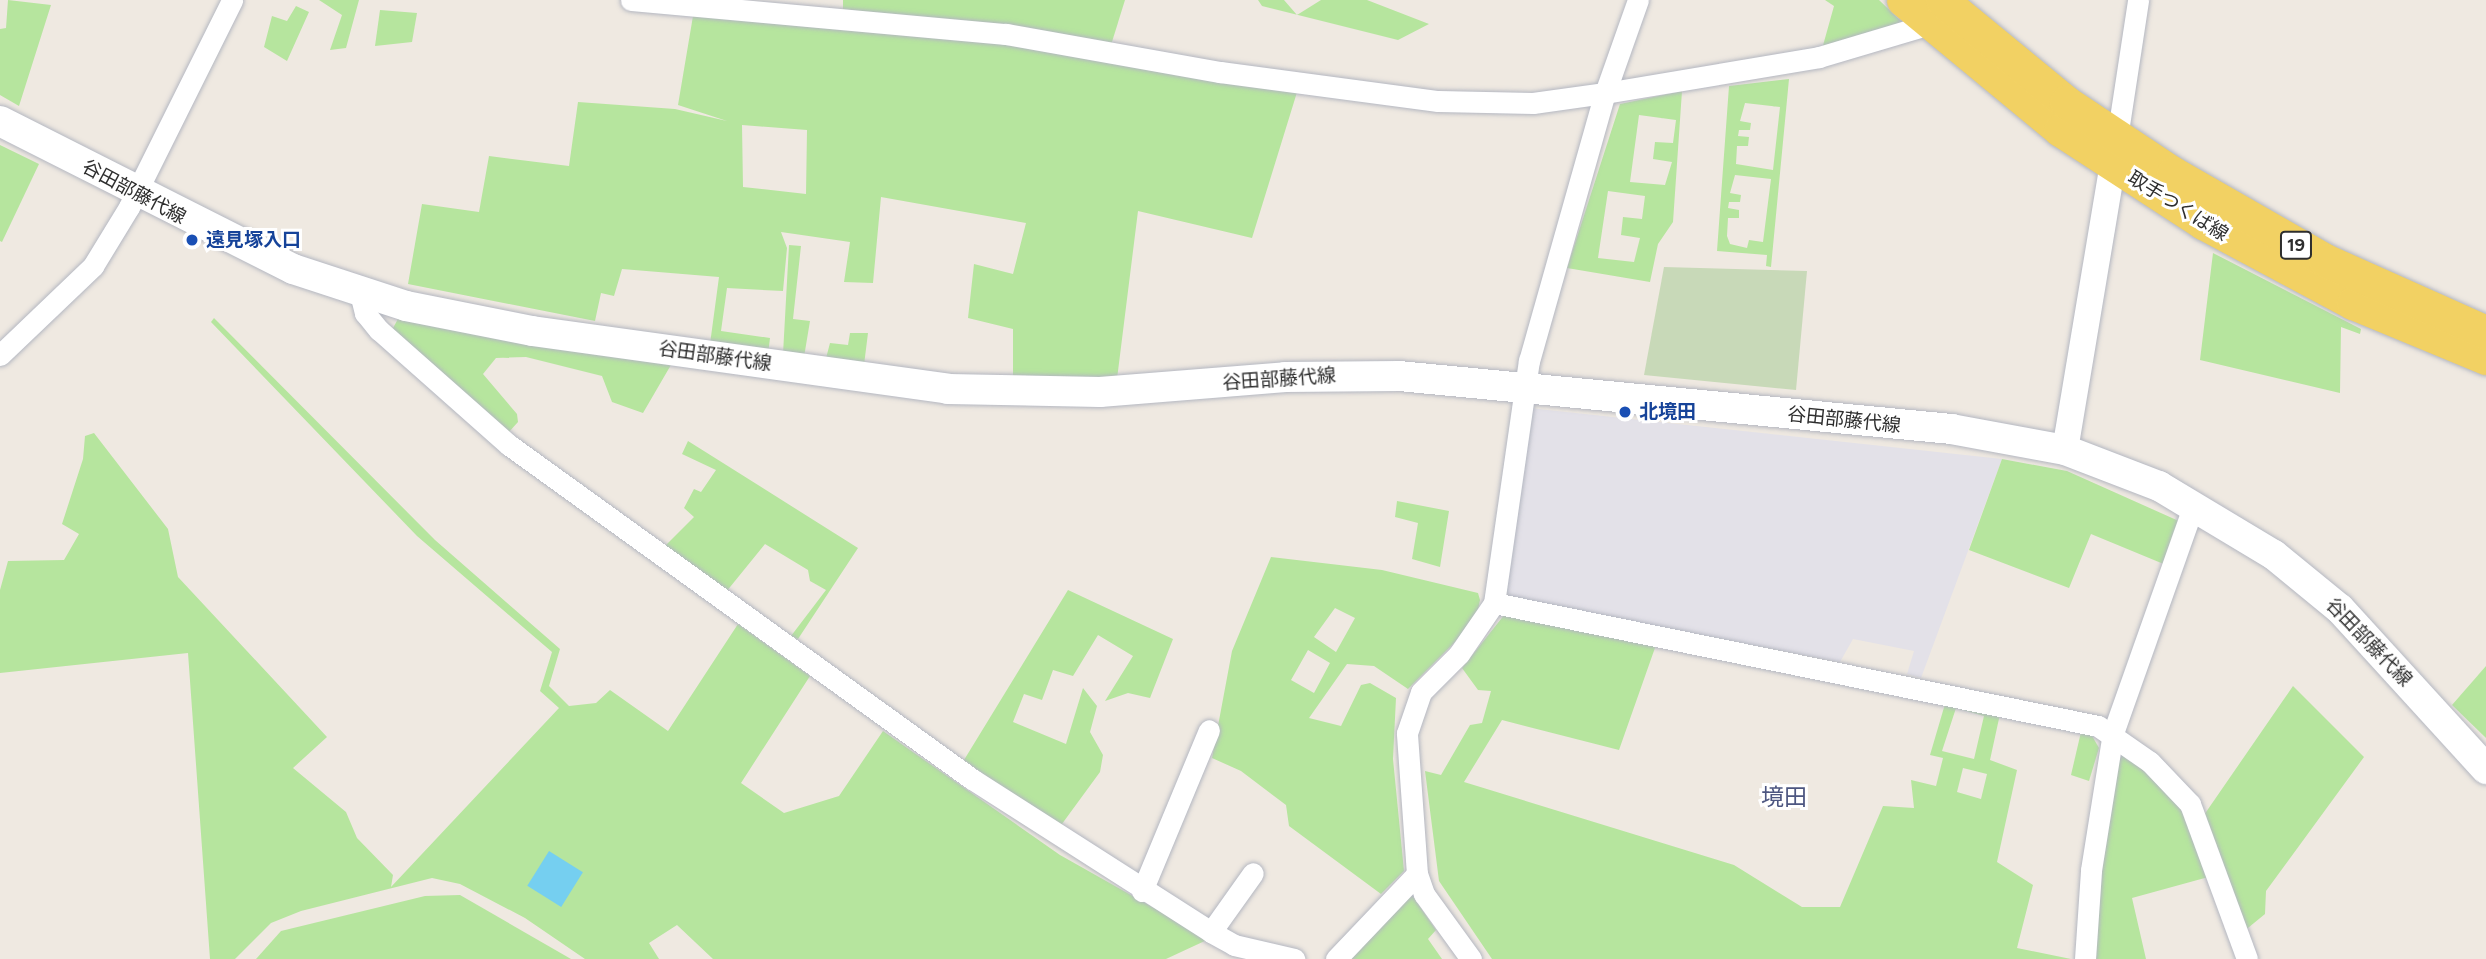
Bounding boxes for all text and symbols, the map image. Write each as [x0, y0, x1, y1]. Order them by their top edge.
street label: 谷田部藤代線 [78, 155, 190, 229]
street label: 取手つくば線 [2124, 166, 2232, 246]
place label: 遠見塚入口 [206, 229, 301, 251]
road number: 19 [2278, 230, 2314, 260]
marker: 遠見塚入口 [184, 232, 200, 248]
street label: 谷田部藤代線 [657, 337, 773, 375]
street label: 谷田部藤代線 [1221, 364, 1337, 394]
place label: 北境田 [1639, 401, 1696, 423]
street label: 谷田部藤代線 [1786, 403, 1902, 437]
marker: 北境田 [1617, 404, 1633, 420]
street label: 谷田部藤代線 [2321, 593, 2417, 691]
district label: 境田 [1761, 783, 1807, 811]

